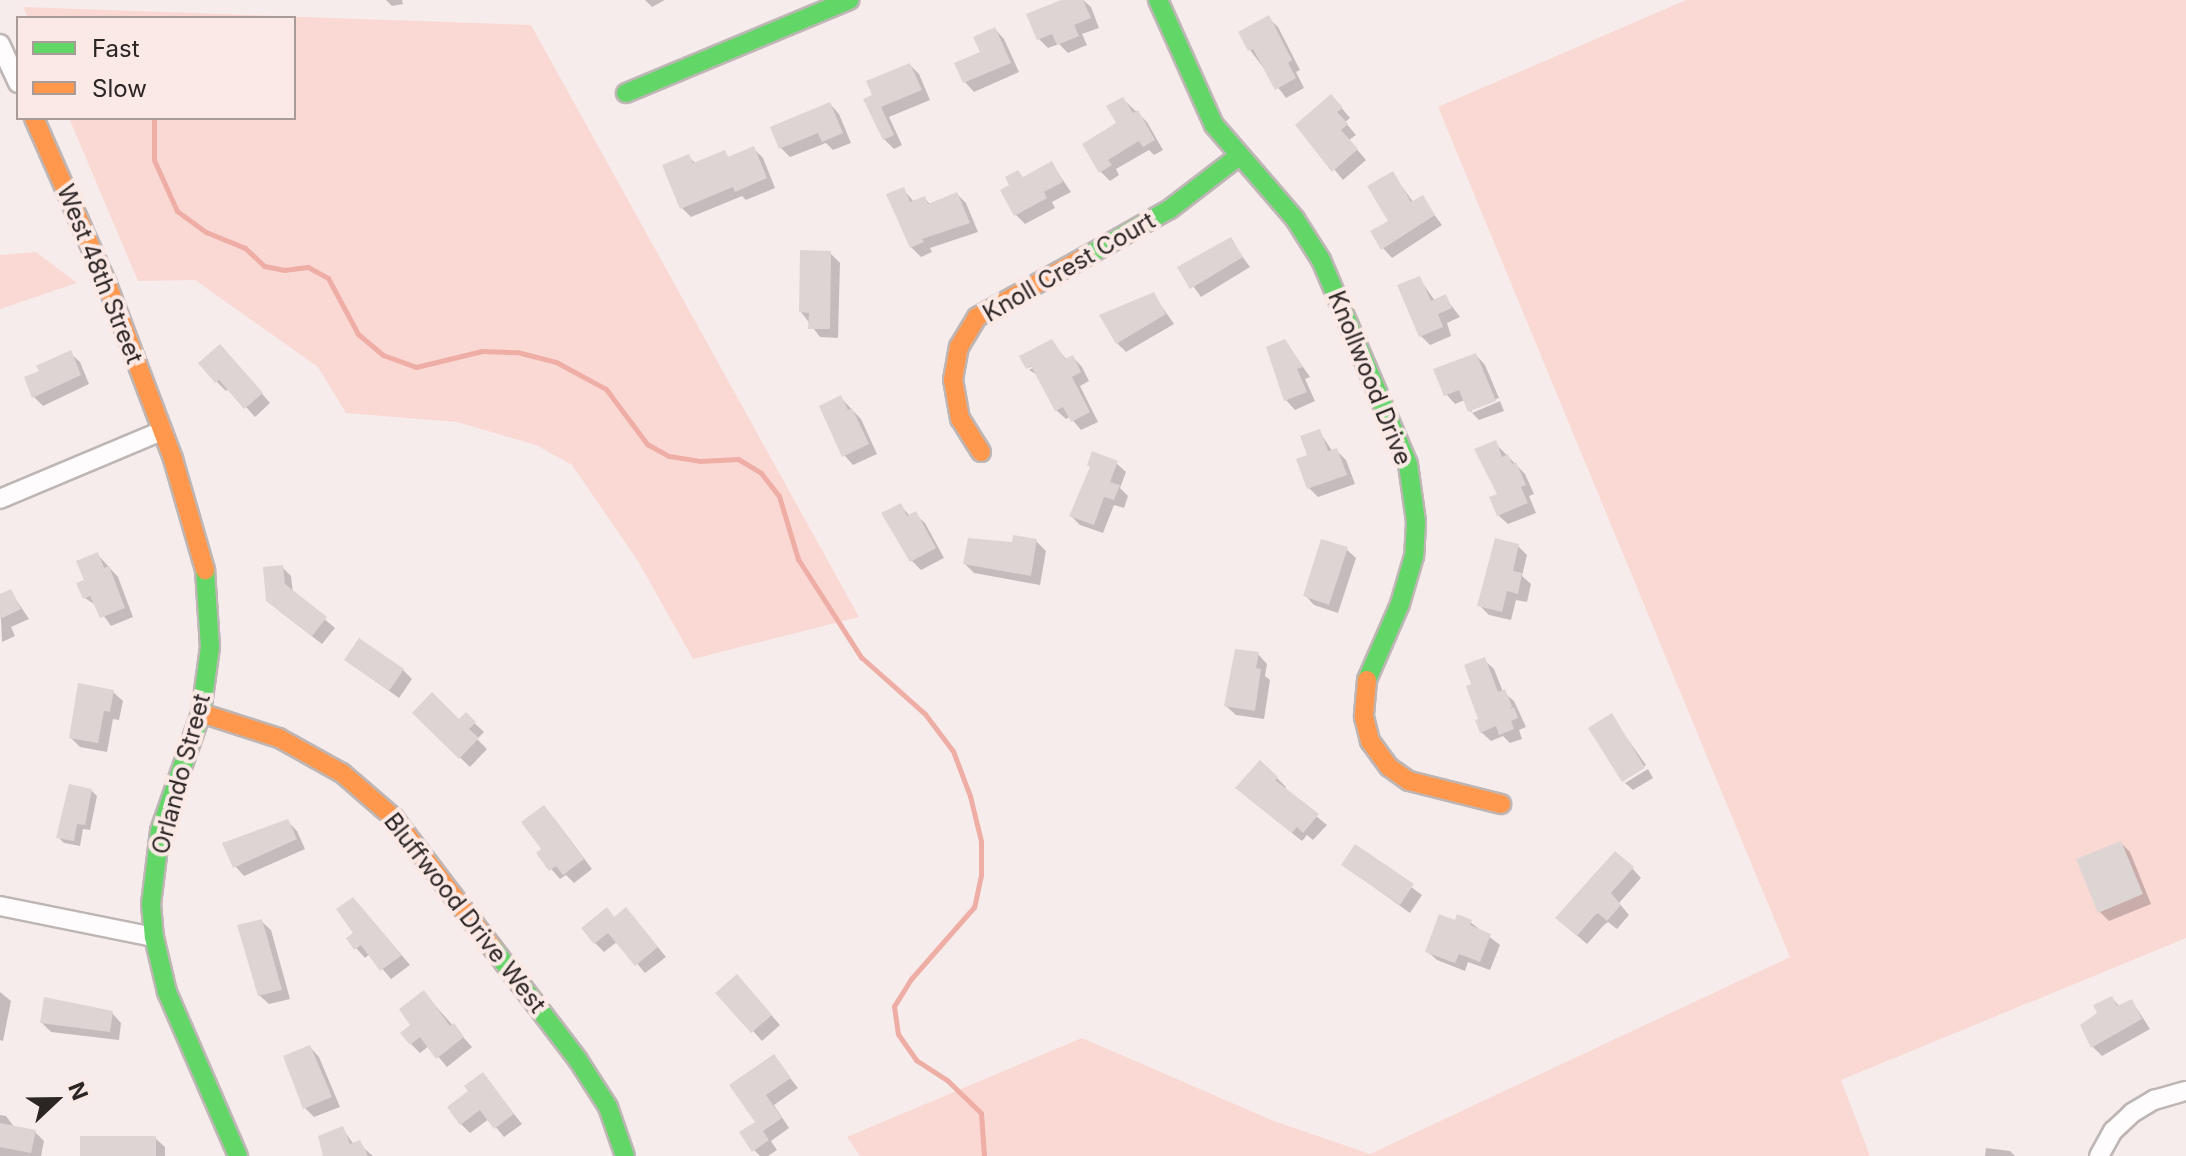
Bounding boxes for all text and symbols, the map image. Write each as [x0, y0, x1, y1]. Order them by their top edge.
legend [16, 16, 296, 120]
text: Fast [92, 34, 140, 63]
text: Slow [92, 74, 147, 103]
street label: West 48th Street [51, 180, 149, 368]
street label: Knoll Crest Court [978, 206, 1160, 328]
street label: Knollwood Drive [1322, 287, 1418, 469]
street label: Orlando Street [146, 691, 216, 857]
street label: Bluffwood Drive West [378, 807, 552, 1019]
north arrow [16, 1060, 96, 1140]
text: N [63, 1078, 93, 1104]

